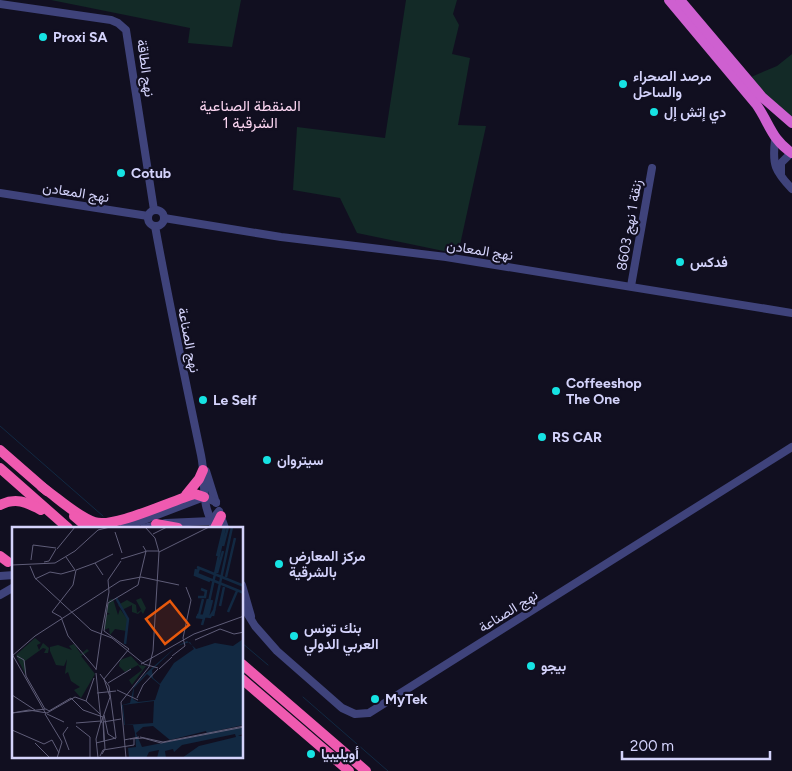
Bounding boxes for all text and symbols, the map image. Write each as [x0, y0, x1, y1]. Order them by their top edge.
place label: Proxi SA [53, 29, 108, 46]
marker: Proxi SA [37, 31, 49, 43]
street label: نهج الطاقة [131, 38, 158, 98]
place label: مرصد الصحراء والساحل [633, 68, 712, 101]
marker: مرصد الصحراء والساحل [617, 78, 629, 90]
district label: المنقطة الصناعية الشرقية 1 [199, 97, 301, 132]
place label: دي إتش إل [664, 104, 726, 124]
marker: دي إتش إل [648, 106, 660, 118]
place label: Cotub [131, 165, 171, 182]
marker: Cotub [115, 167, 127, 179]
street label: زنقة 1 نهج 8603 [613, 178, 648, 272]
street label: نهج المعادن [41, 179, 110, 208]
street label: نهج المعادن [445, 237, 514, 266]
place label: فدكس [690, 254, 728, 271]
marker: فدكس [674, 256, 686, 268]
street label: نهج الصناعة [172, 306, 203, 375]
place label: Coffeeshop The One [566, 375, 642, 408]
marker: Coffeeshop The One [550, 385, 562, 397]
place label: Le Self [213, 392, 257, 409]
marker: Le Self [197, 394, 209, 406]
place label: RS CAR [552, 429, 602, 446]
marker: RS CAR [536, 431, 548, 443]
place label: سيتروان [277, 452, 324, 469]
marker: سيتروان [261, 454, 273, 466]
inset map [12, 527, 244, 758]
place label: مركز المعارض بالشرقية [289, 548, 366, 581]
marker: مركز المعارض بالشرقية [273, 558, 285, 570]
street label: نهج الصناعة [476, 587, 542, 638]
place label: بنك تونس العربي الدولي [304, 620, 379, 656]
marker: بنك تونس العربي الدولي [288, 630, 300, 642]
place label: بيجو [541, 658, 566, 675]
marker: بيجو [525, 660, 537, 672]
place label: MyTek [385, 691, 428, 708]
marker: MyTek [369, 693, 381, 705]
scale bar [622, 728, 770, 760]
text: 200 m [630, 737, 674, 755]
place label: أويليبيا [321, 746, 359, 763]
marker: أويليبيا [305, 748, 317, 760]

